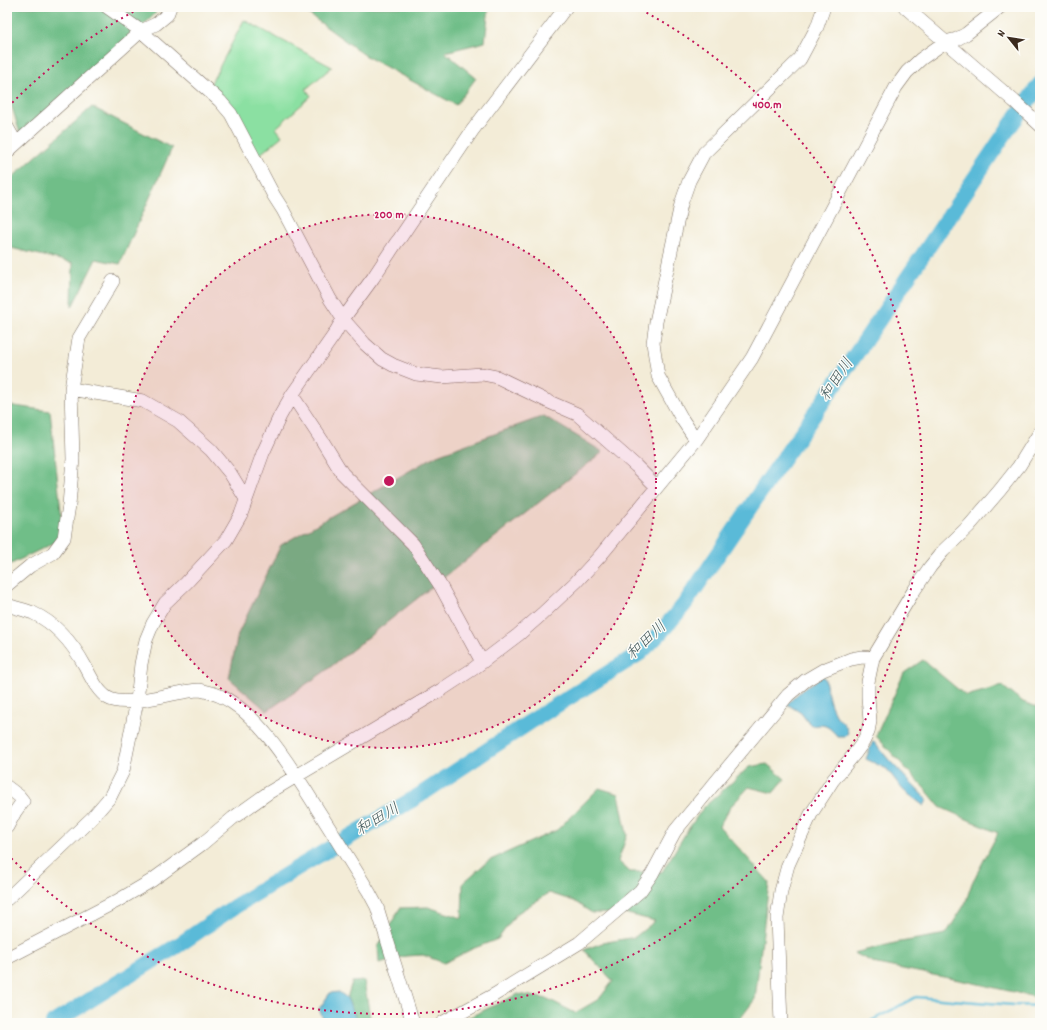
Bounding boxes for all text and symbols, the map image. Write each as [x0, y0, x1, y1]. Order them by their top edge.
north arrow [989, 18, 1029, 58]
text: N [994, 27, 1011, 40]
text: 400 m [752, 97, 782, 114]
text: 200 m [374, 207, 404, 224]
water label: 和田川 [814, 354, 860, 406]
centre of rings [382, 474, 396, 488]
water label: 和田川 [622, 616, 672, 666]
water label: 和田川 [351, 798, 405, 842]

